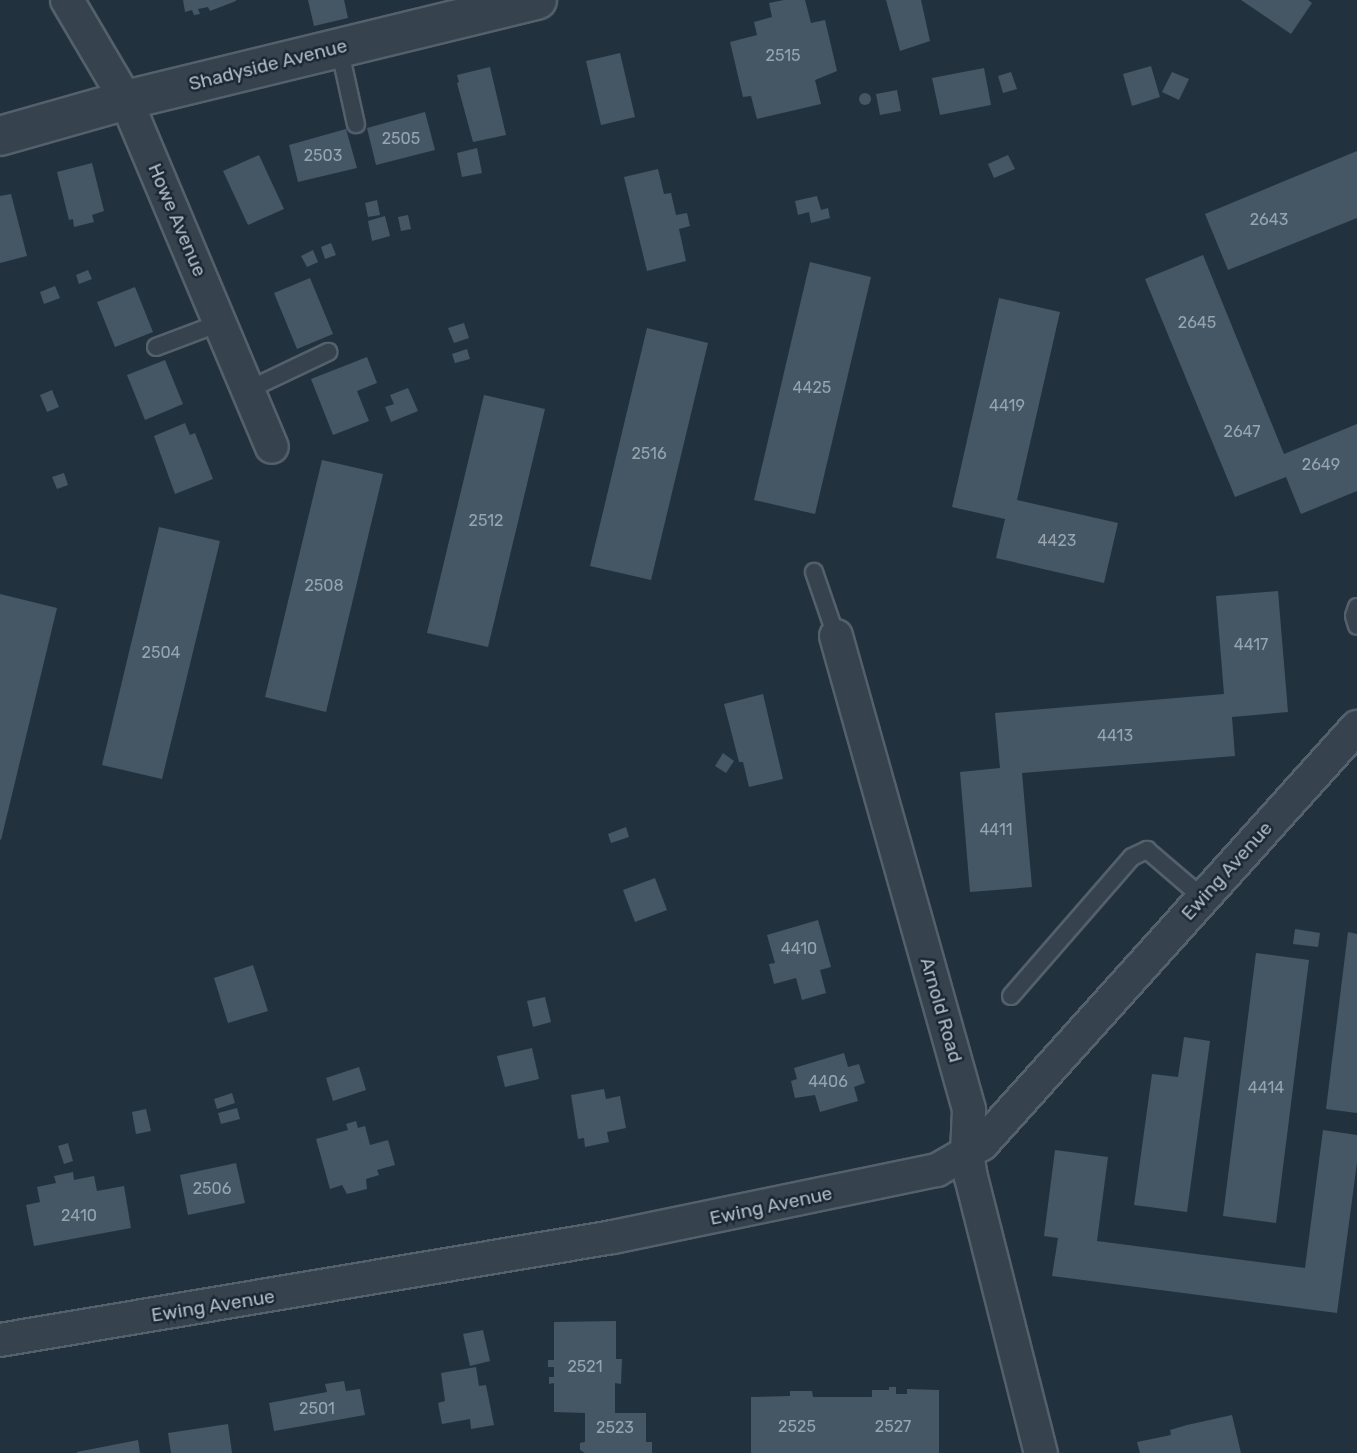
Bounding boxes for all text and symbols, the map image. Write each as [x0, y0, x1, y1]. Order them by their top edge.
street label: Shadyside Avenue [186, 34, 350, 96]
house number: 2515 [765, 46, 801, 66]
house number: 2505 [382, 129, 420, 149]
house number: 2503 [304, 146, 342, 166]
street label: Howe Avenue [143, 160, 211, 280]
house number: 2643 [1250, 210, 1288, 230]
house number: 2645 [1178, 313, 1216, 333]
house number: 4425 [793, 378, 831, 398]
house number: 4419 [989, 396, 1025, 416]
house number: 2647 [1224, 422, 1260, 442]
house number: 2516 [631, 444, 667, 464]
house number: 2649 [1302, 455, 1340, 475]
house number: 2512 [469, 511, 503, 531]
house number: 4423 [1038, 531, 1076, 551]
house number: 2508 [304, 576, 344, 596]
house number: 4417 [1234, 635, 1268, 655]
house number: 2504 [142, 643, 180, 663]
house number: 4413 [1097, 726, 1133, 746]
street label: Ewing Avenue [1177, 817, 1277, 925]
house number: 4411 [979, 820, 1013, 840]
house number: 4410 [781, 939, 817, 959]
street label: Arnold Road [915, 955, 967, 1065]
house number: 4406 [808, 1072, 848, 1092]
house number: 4414 [1248, 1078, 1284, 1098]
house number: 2506 [193, 1179, 231, 1199]
street label: Ewing Avenue [707, 1182, 835, 1230]
house number: 2410 [61, 1206, 97, 1226]
street label: Ewing Avenue [149, 1285, 277, 1327]
house number: 2521 [567, 1357, 603, 1377]
house number: 2501 [299, 1399, 335, 1419]
house number: 2525 [778, 1417, 816, 1437]
house number: 2527 [875, 1417, 911, 1437]
house number: 2523 [596, 1418, 634, 1438]

